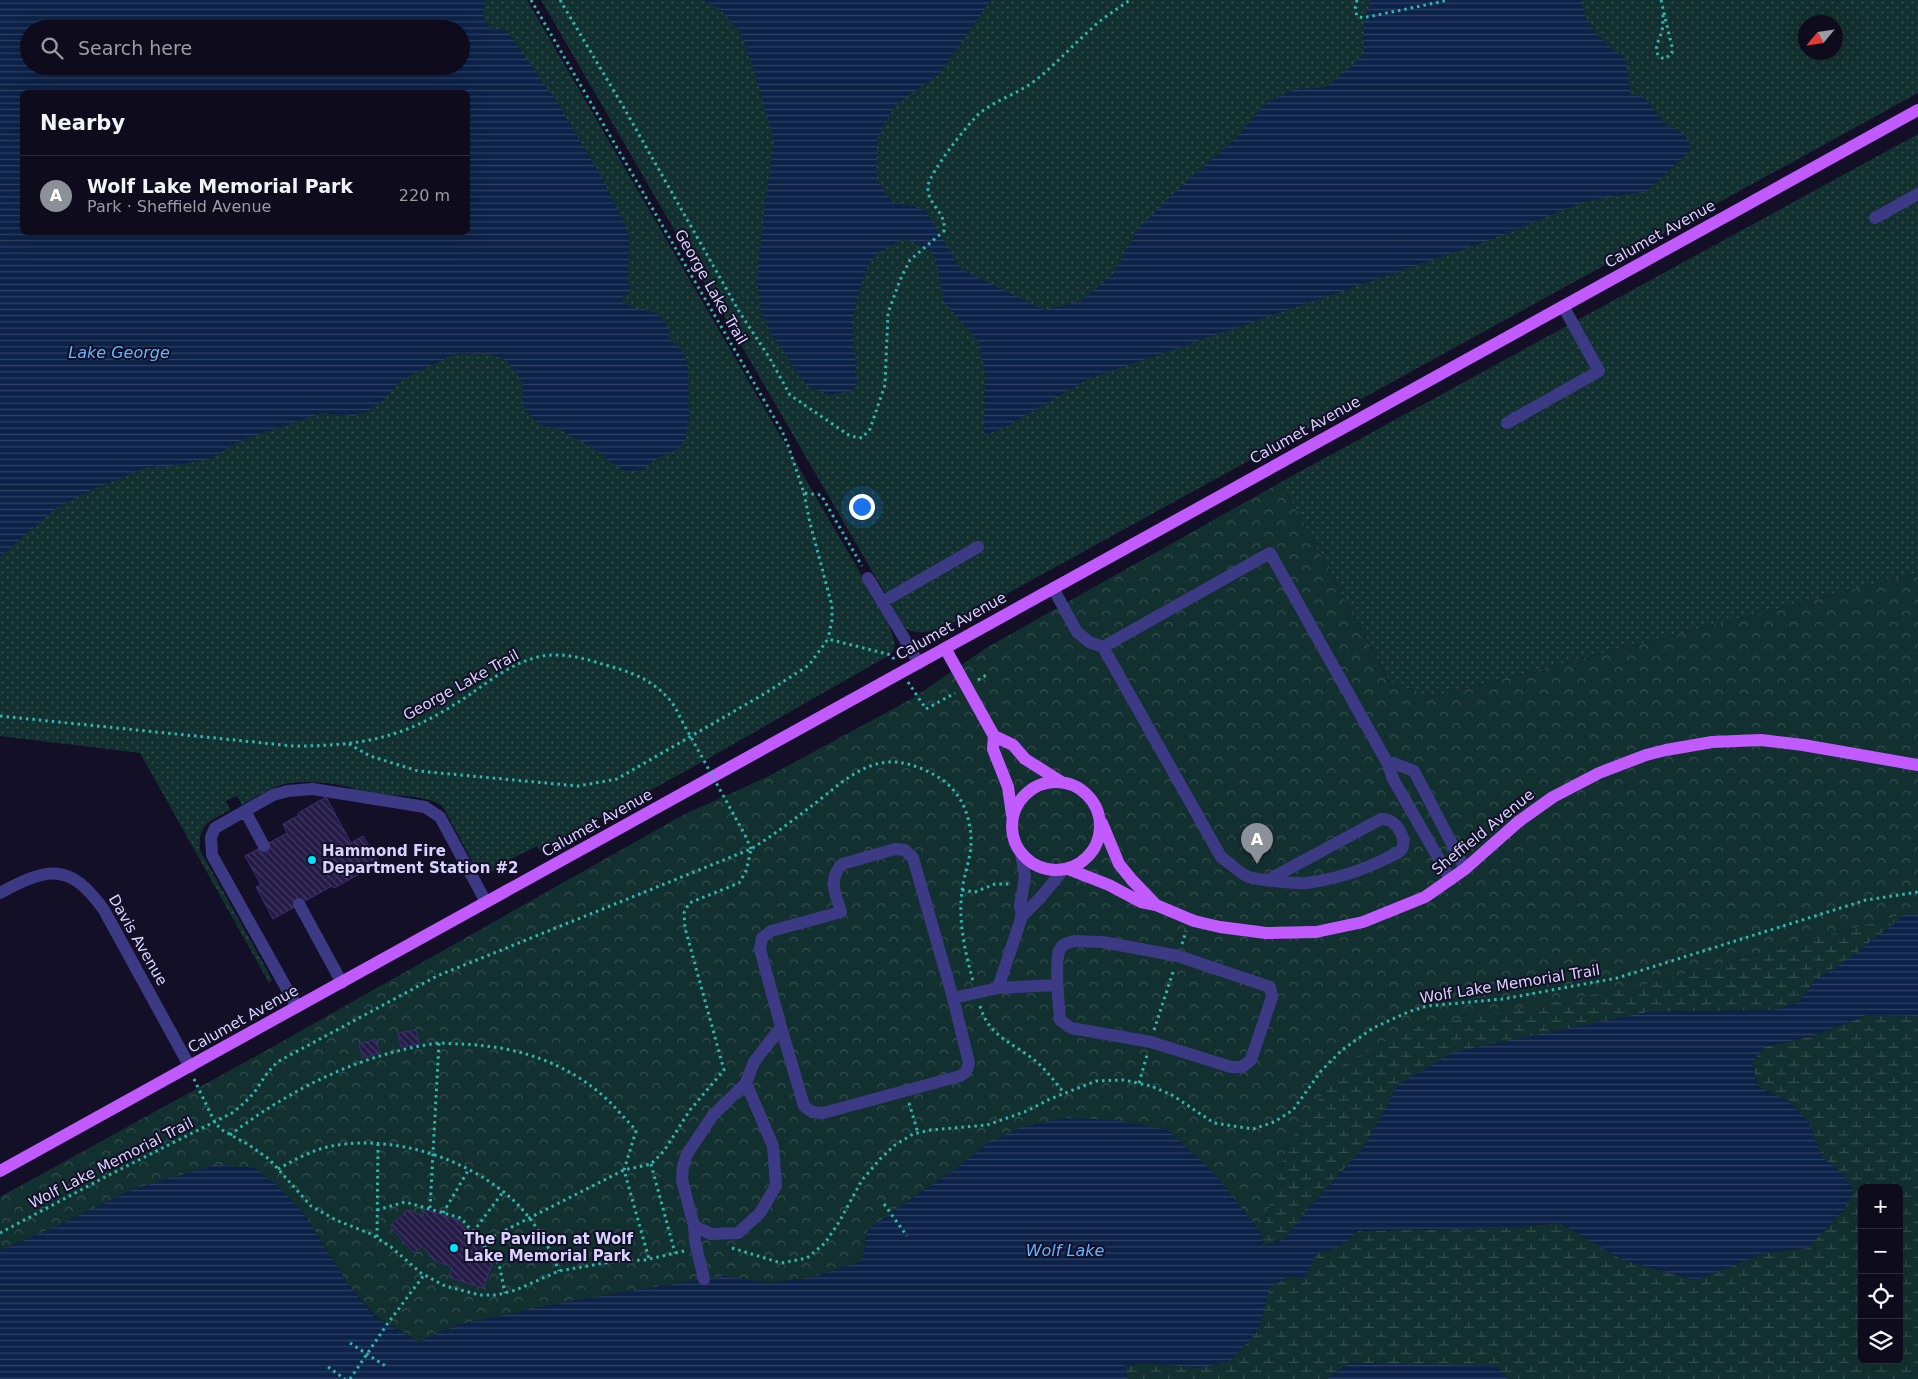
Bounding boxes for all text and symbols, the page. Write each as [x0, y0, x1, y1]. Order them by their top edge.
north arrow [1798, 15, 1843, 60]
search box [20, 20, 470, 75]
icon: search [38, 34, 66, 62]
text: Search here [78, 37, 192, 59]
text: Nearby [40, 111, 125, 135]
text: Wolf Lake Memorial Park [87, 175, 353, 197]
text: A [50, 186, 62, 205]
text: 220 m [399, 186, 450, 205]
street label: Calumet Avenue [1602, 196, 1718, 272]
text: Park · Sheffield Avenue [87, 197, 271, 216]
street label: George Lake Trail [671, 226, 751, 348]
water label: Lake George [68, 343, 170, 362]
street label: Calumet Avenue [1247, 392, 1363, 468]
your location [849, 494, 875, 520]
street label: Calumet Avenue [893, 588, 1009, 664]
street label: George Lake Trail [400, 646, 522, 724]
street label: Calumet Avenue [539, 785, 655, 861]
street label: Sheffield Avenue [1428, 785, 1538, 879]
pin: A [1241, 823, 1273, 864]
place label: Hammond Fire Department Station #2 [322, 842, 519, 877]
marker: Hammond Fire Department Station #2 [306, 854, 318, 866]
street label: Davis Avenue [105, 891, 171, 989]
street label: Wolf Lake Memorial Trail [1419, 961, 1601, 1007]
street label: Calumet Avenue [185, 981, 301, 1057]
street label: Wolf Lake Memorial Trail [26, 1114, 196, 1212]
map controls [1858, 1184, 1903, 1364]
button: + [1858, 1184, 1903, 1229]
button: − [1858, 1229, 1903, 1274]
place label: The Pavilion at Wolf Lake Memorial Park [464, 1230, 633, 1265]
water label: Wolf Lake [1026, 1241, 1104, 1260]
marker: The Pavilion at Wolf Lake Memorial Park [448, 1242, 460, 1254]
button: locate [1858, 1274, 1903, 1319]
button: layers [1858, 1319, 1903, 1364]

